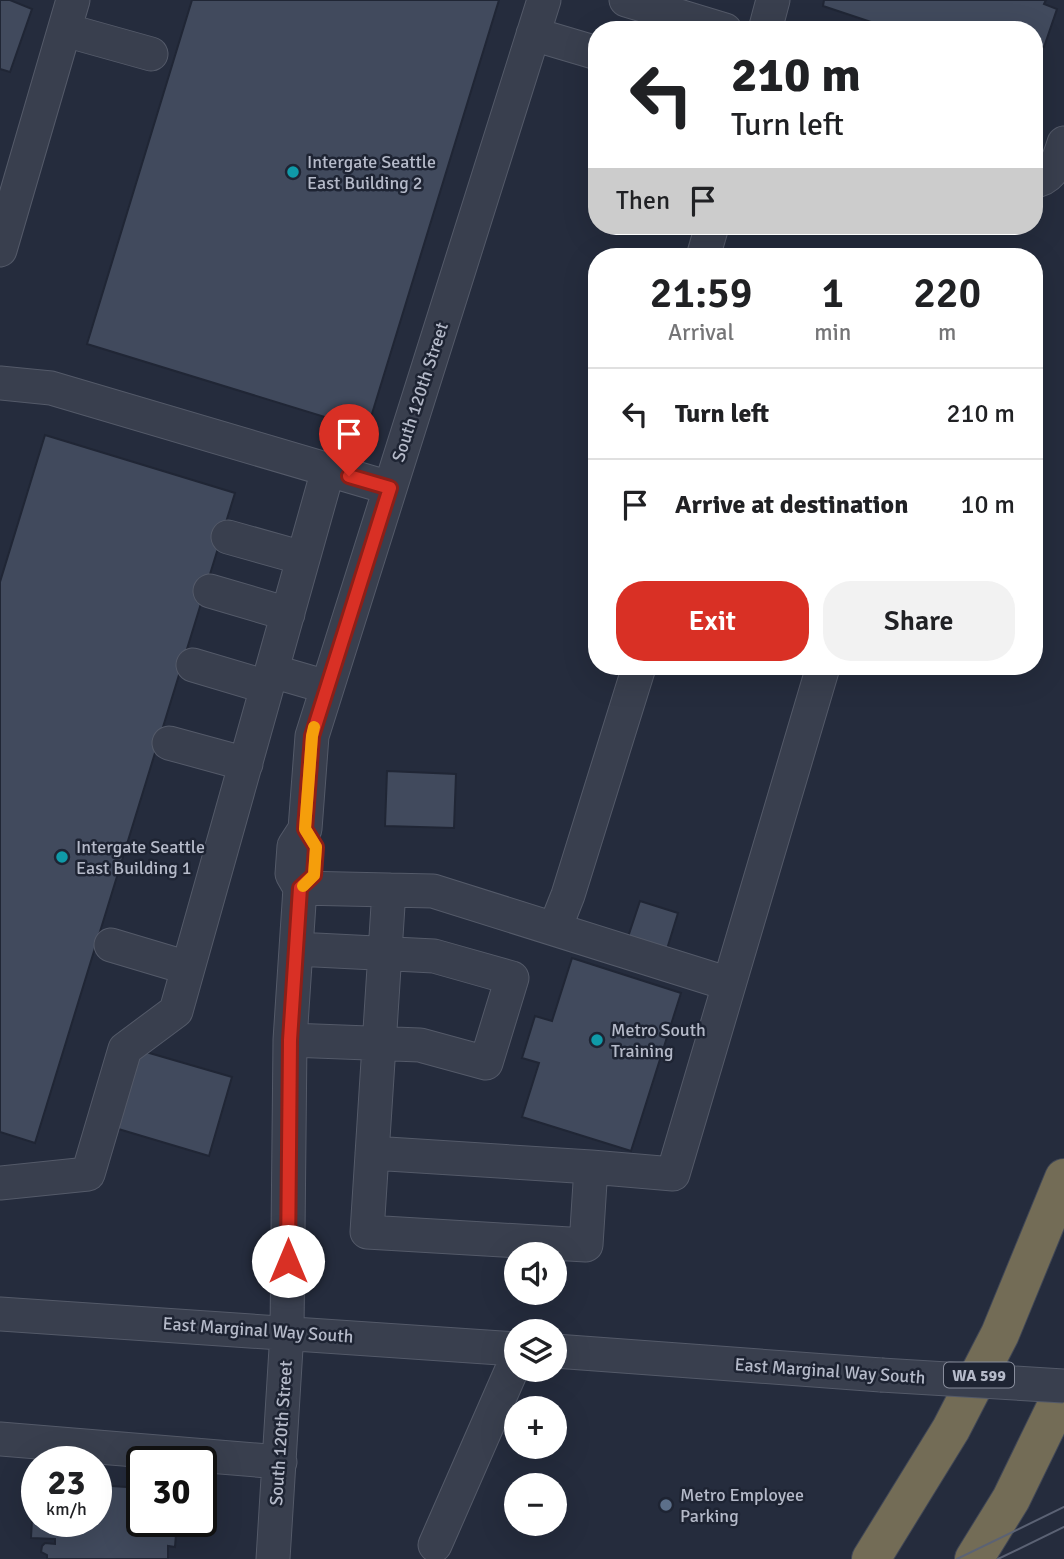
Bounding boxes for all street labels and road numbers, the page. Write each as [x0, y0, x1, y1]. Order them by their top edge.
street label: South 120th Street [387, 319, 453, 465]
street label: East Marginal Way South [162, 1312, 354, 1348]
street label: East Marginal Way South [734, 1353, 926, 1389]
street label: South 120th Street [265, 1360, 297, 1506]
road number: WA 599 [944, 1362, 1014, 1387]

